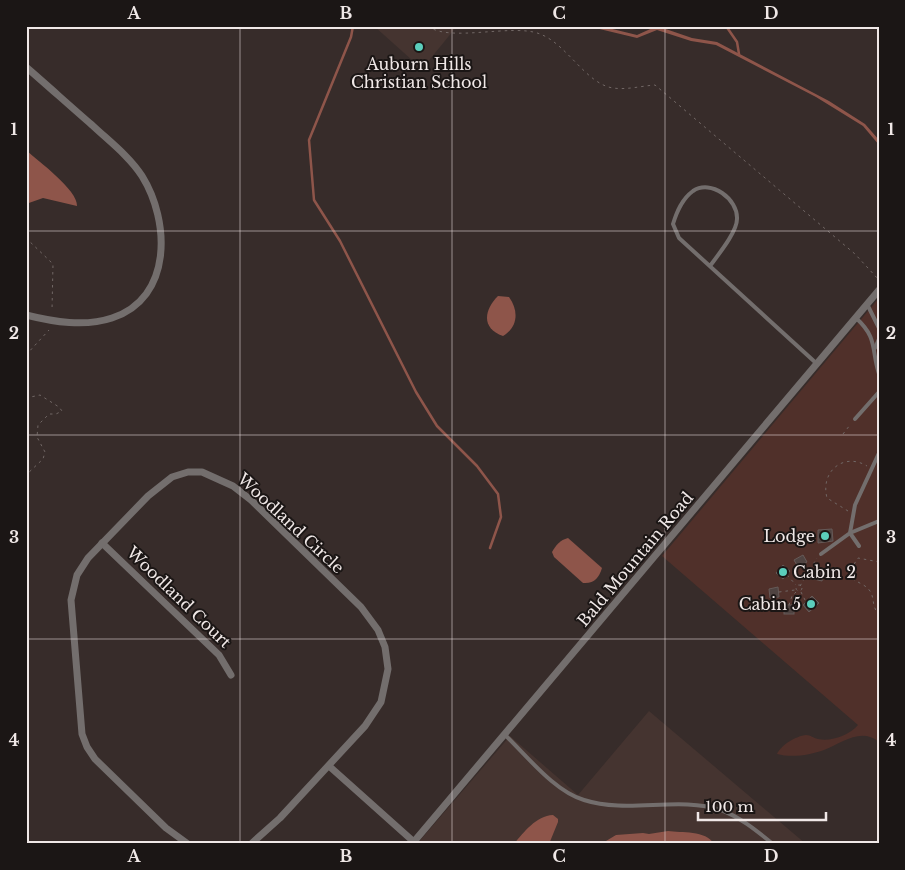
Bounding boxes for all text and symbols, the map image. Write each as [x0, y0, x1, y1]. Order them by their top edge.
text: A [127, 3, 142, 23]
text: B [340, 3, 353, 23]
text: C [552, 3, 566, 23]
text: D [764, 3, 778, 23]
marker: Auburn Hills Christian School [413, 41, 425, 53]
place label: Auburn Hills Christian School [351, 54, 487, 92]
text: 1 [11, 119, 18, 139]
text: 1 [888, 119, 895, 139]
text: 2 [9, 323, 19, 343]
text: 2 [886, 323, 896, 343]
street label: Woodland Circle [233, 468, 348, 578]
street label: Bald Mountain Road [573, 487, 697, 630]
place label: Lodge [763, 526, 815, 546]
text: 3 [9, 527, 19, 547]
text: 3 [886, 527, 896, 547]
marker: Lodge [819, 530, 831, 542]
street label: Woodland Court [122, 541, 235, 652]
place label: Cabin 2 [793, 562, 856, 582]
marker: Cabin 2 [777, 566, 789, 578]
place label: Cabin 5 [739, 594, 801, 614]
marker: Cabin 5 [805, 598, 817, 610]
text: 4 [9, 730, 19, 750]
text: 4 [886, 730, 896, 750]
scale bar [698, 790, 825, 822]
text: 100 m [705, 797, 754, 816]
text: A [127, 846, 142, 866]
text: B [340, 846, 353, 866]
text: C [552, 846, 566, 866]
text: D [764, 846, 778, 866]

